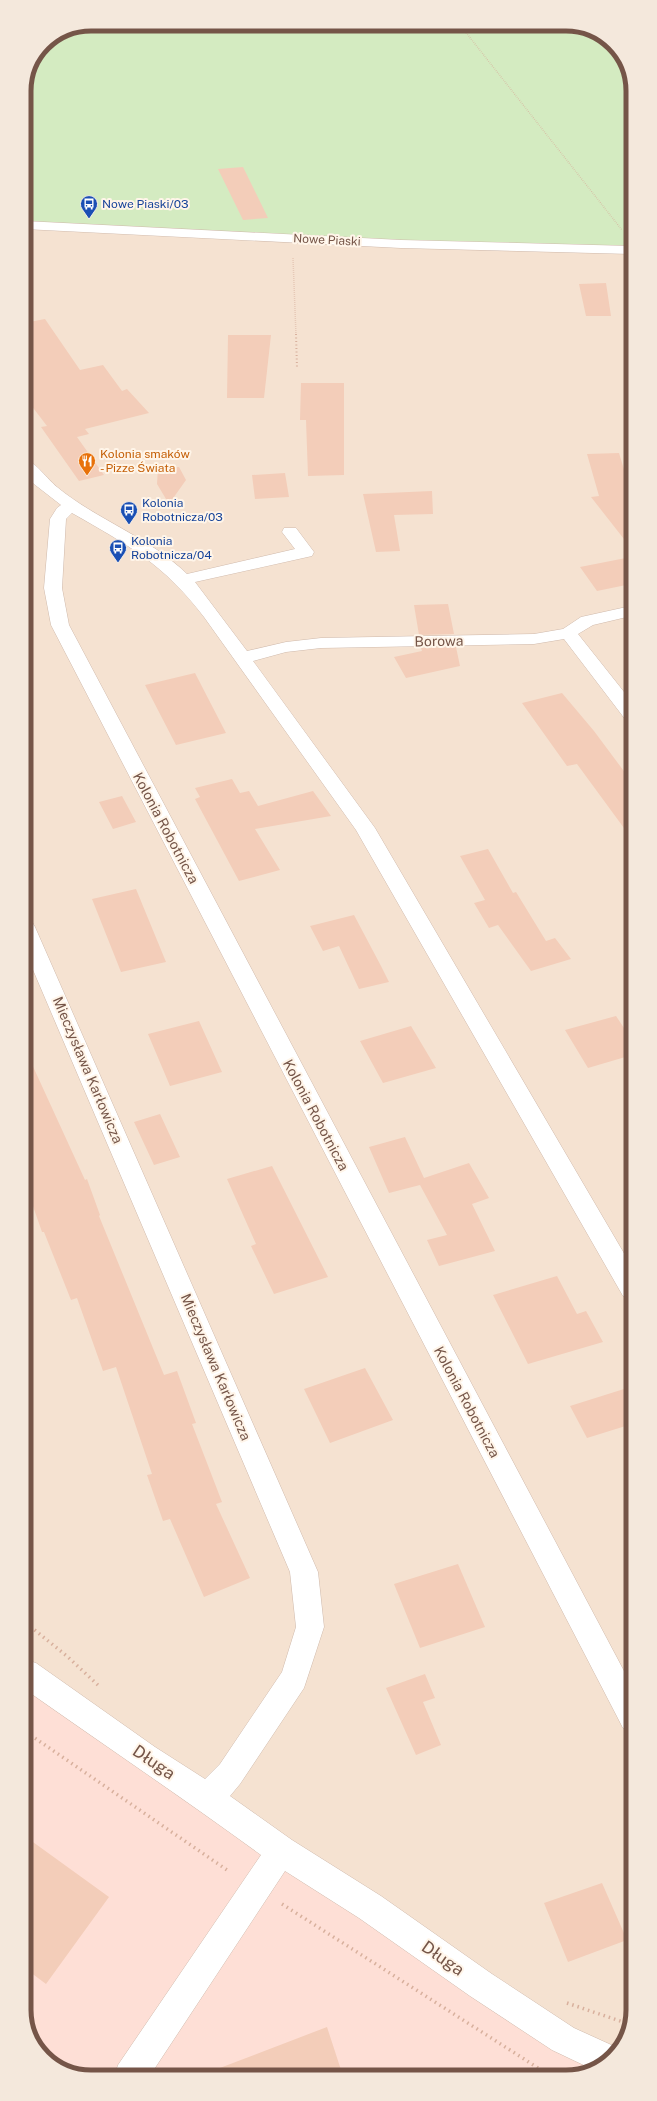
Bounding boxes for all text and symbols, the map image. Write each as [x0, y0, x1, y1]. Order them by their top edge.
bus stop icon: Nowe Piaski/03 [79, 194, 99, 219]
place label: Nowe Piaski/03 [102, 197, 189, 211]
street label: Nowe Piaski [293, 231, 361, 249]
place label: Kolonia smaków - Pizze Świata [100, 447, 190, 475]
restaurant icon: Kolonia smaków - Pizze Świata [77, 451, 97, 476]
place label: Kolonia Robotnicza/03 [142, 496, 223, 524]
bus stop icon: Kolonia Robotnicza/03 [119, 500, 139, 525]
place label: Kolonia Robotnicza/04 [131, 534, 212, 562]
bus stop icon: Kolonia Robotnicza/04 [108, 538, 128, 563]
street label: Borowa [414, 633, 464, 649]
street label: Kolonia Robotnicza [130, 770, 202, 886]
street label: Mieczysława Karłowicza [50, 994, 126, 1146]
street label: Kolonia Robotnicza [280, 1057, 352, 1173]
street label: Mieczysława Karłowicza [178, 1291, 254, 1443]
street label: Kolonia Robotnicza [431, 1344, 503, 1460]
street label: Długa [129, 1741, 179, 1783]
street label: Długa [418, 1936, 468, 1980]

